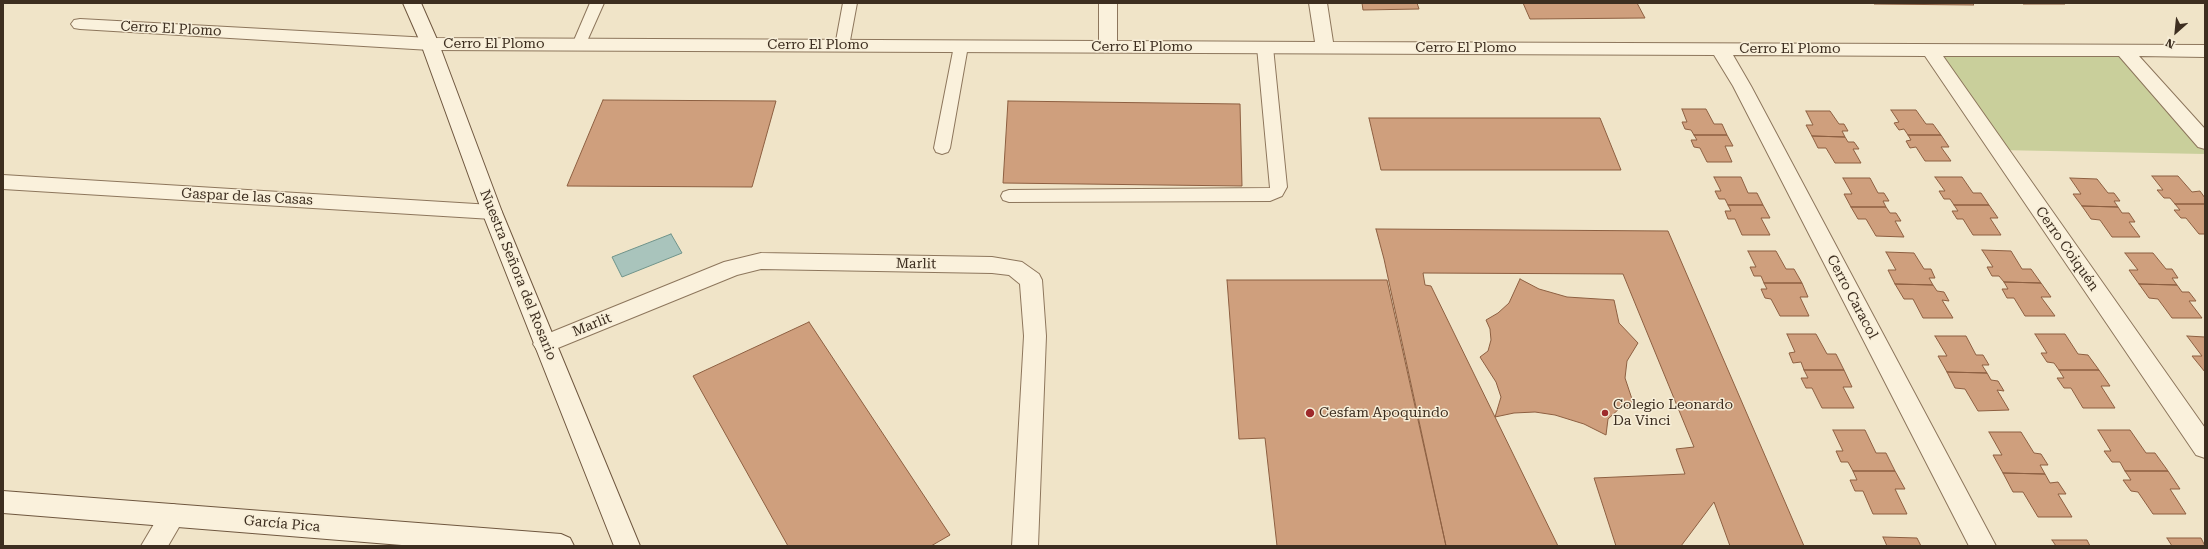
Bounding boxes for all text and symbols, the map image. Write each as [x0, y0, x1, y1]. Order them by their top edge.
north arrow [2156, 12, 2196, 52]
street label: Cerro El Plomo [120, 18, 222, 40]
text: N [2164, 35, 2177, 51]
street label: Cerro El Plomo [443, 36, 545, 52]
street label: Cerro El Plomo [767, 37, 869, 53]
street label: Cerro El Plomo [1091, 39, 1193, 55]
street label: Cerro El Plomo [1415, 40, 1517, 56]
street label: Cerro El Plomo [1739, 41, 1841, 57]
street label: Gaspar de las Casas [181, 185, 313, 209]
street label: Nuestra Señora del Rosario [476, 187, 560, 363]
street label: Cerro Coiquén [2032, 204, 2102, 294]
street label: Cerro Caracol [1823, 252, 1881, 342]
street label: Marlit [896, 255, 936, 273]
street label: Marlit [570, 310, 614, 340]
place label: Colegio Leonardo Da Vinci [1613, 397, 1733, 430]
place label: Cesfam Apoquindo [1319, 405, 1449, 421]
marker: Cesfam Apoquindo [1304, 407, 1316, 419]
marker: Colegio Leonardo Da Vinci [1600, 408, 1610, 418]
street label: García Pica [243, 512, 321, 536]

